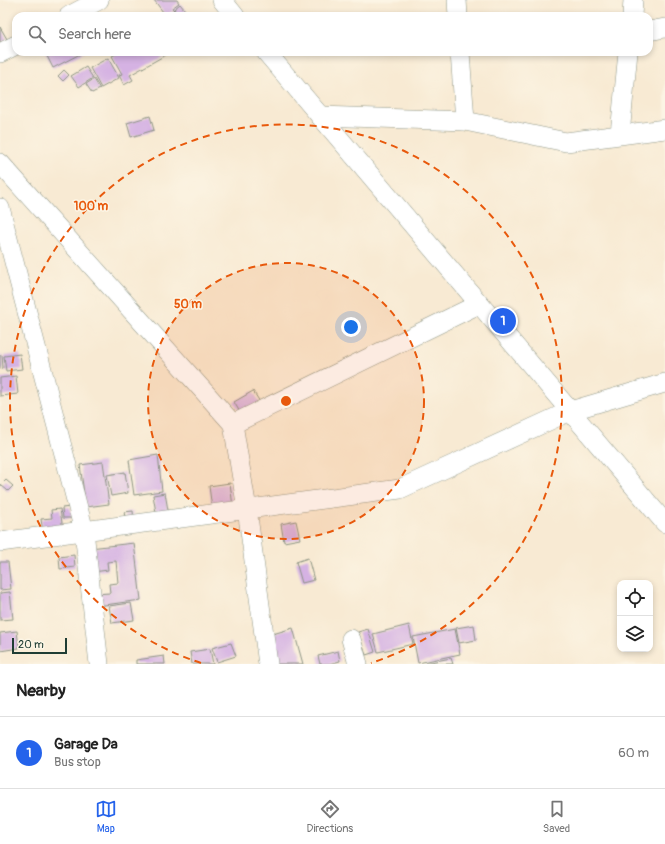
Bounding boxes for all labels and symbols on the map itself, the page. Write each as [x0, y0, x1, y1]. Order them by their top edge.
text: 100 m [74, 199, 109, 214]
text: 50 m [174, 297, 202, 312]
pin: 1 [490, 306, 516, 336]
your location [341, 317, 361, 337]
centre of rings [279, 394, 293, 408]
scale bar [12, 636, 67, 655]

